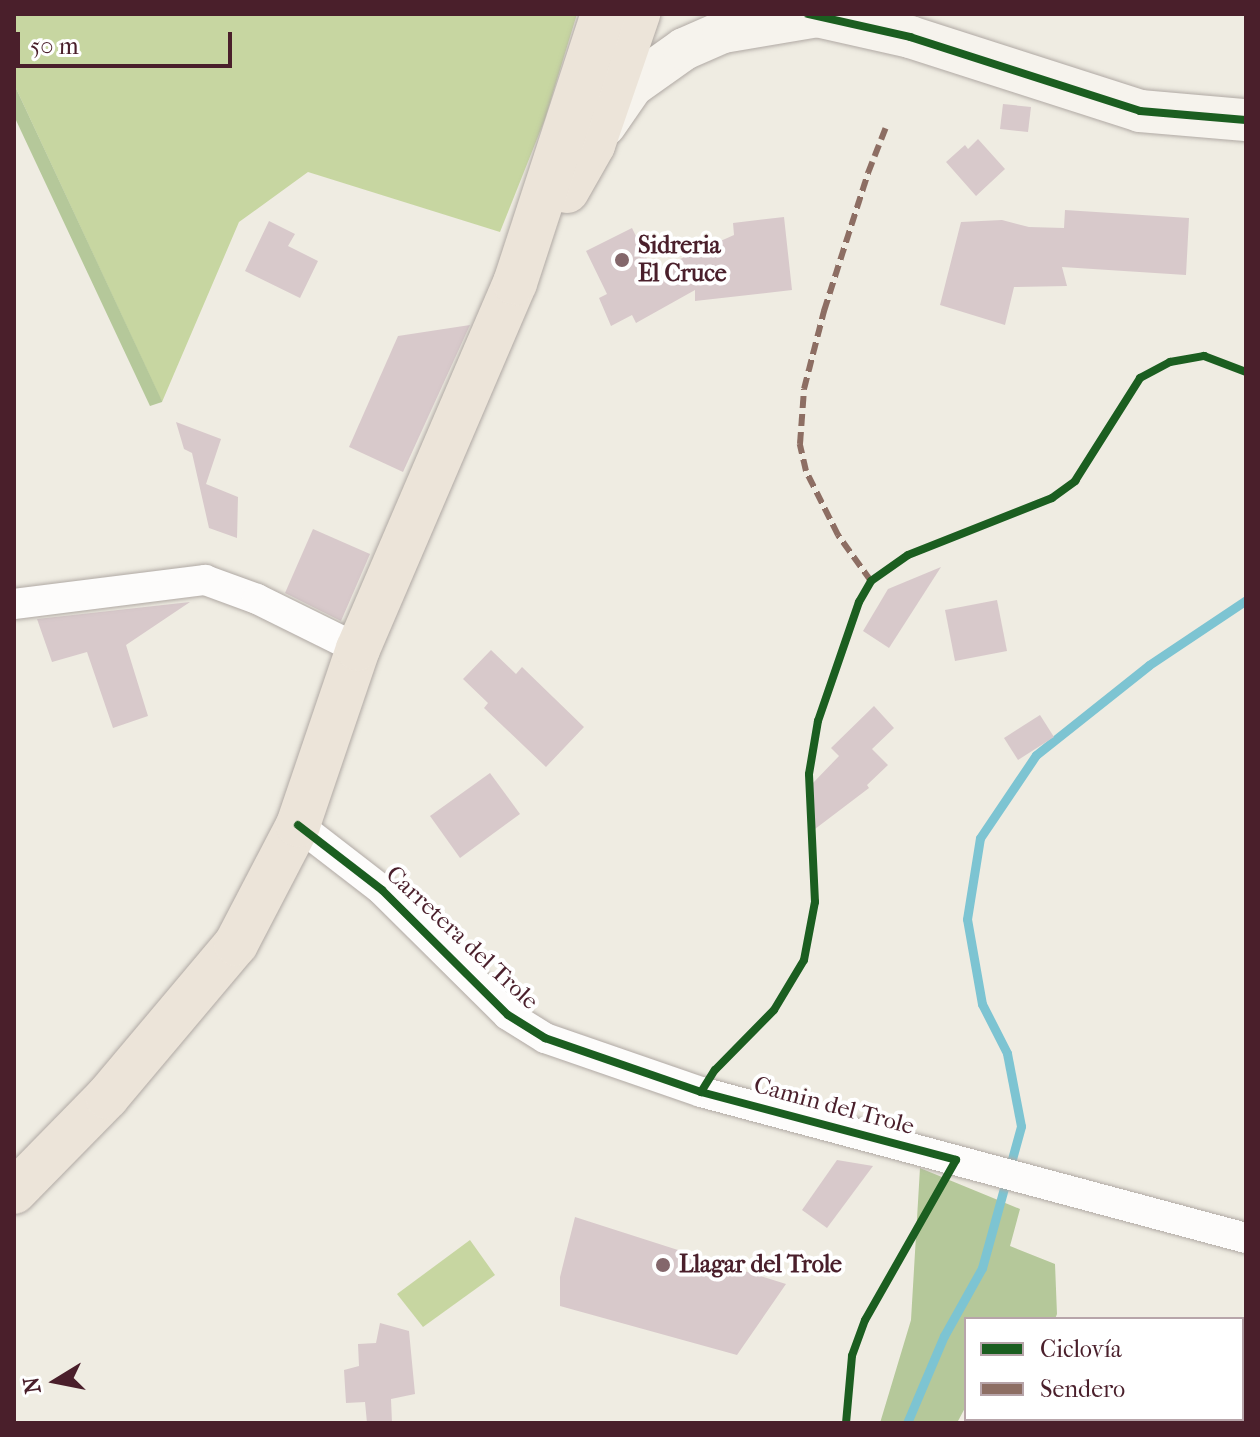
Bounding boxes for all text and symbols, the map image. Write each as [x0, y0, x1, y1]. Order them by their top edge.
scale bar [20, 16, 236, 66]
text: 50 m [30, 32, 79, 60]
place label: Sidreria El Cruce [638, 232, 727, 288]
marker: Sidreria El Cruce [613, 251, 631, 269]
street label: Carretera del Trole [380, 860, 544, 1016]
street label: Camin del Trole [751, 1071, 917, 1141]
place label: Llagar del Trole [679, 1251, 842, 1279]
marker: Llagar del Trole [654, 1256, 672, 1274]
legend [964, 1317, 1244, 1421]
text: Ciclovía [1040, 1335, 1122, 1363]
north arrow [16, 1341, 96, 1421]
text: N [18, 1375, 47, 1396]
text: Sendero [1040, 1375, 1125, 1403]

